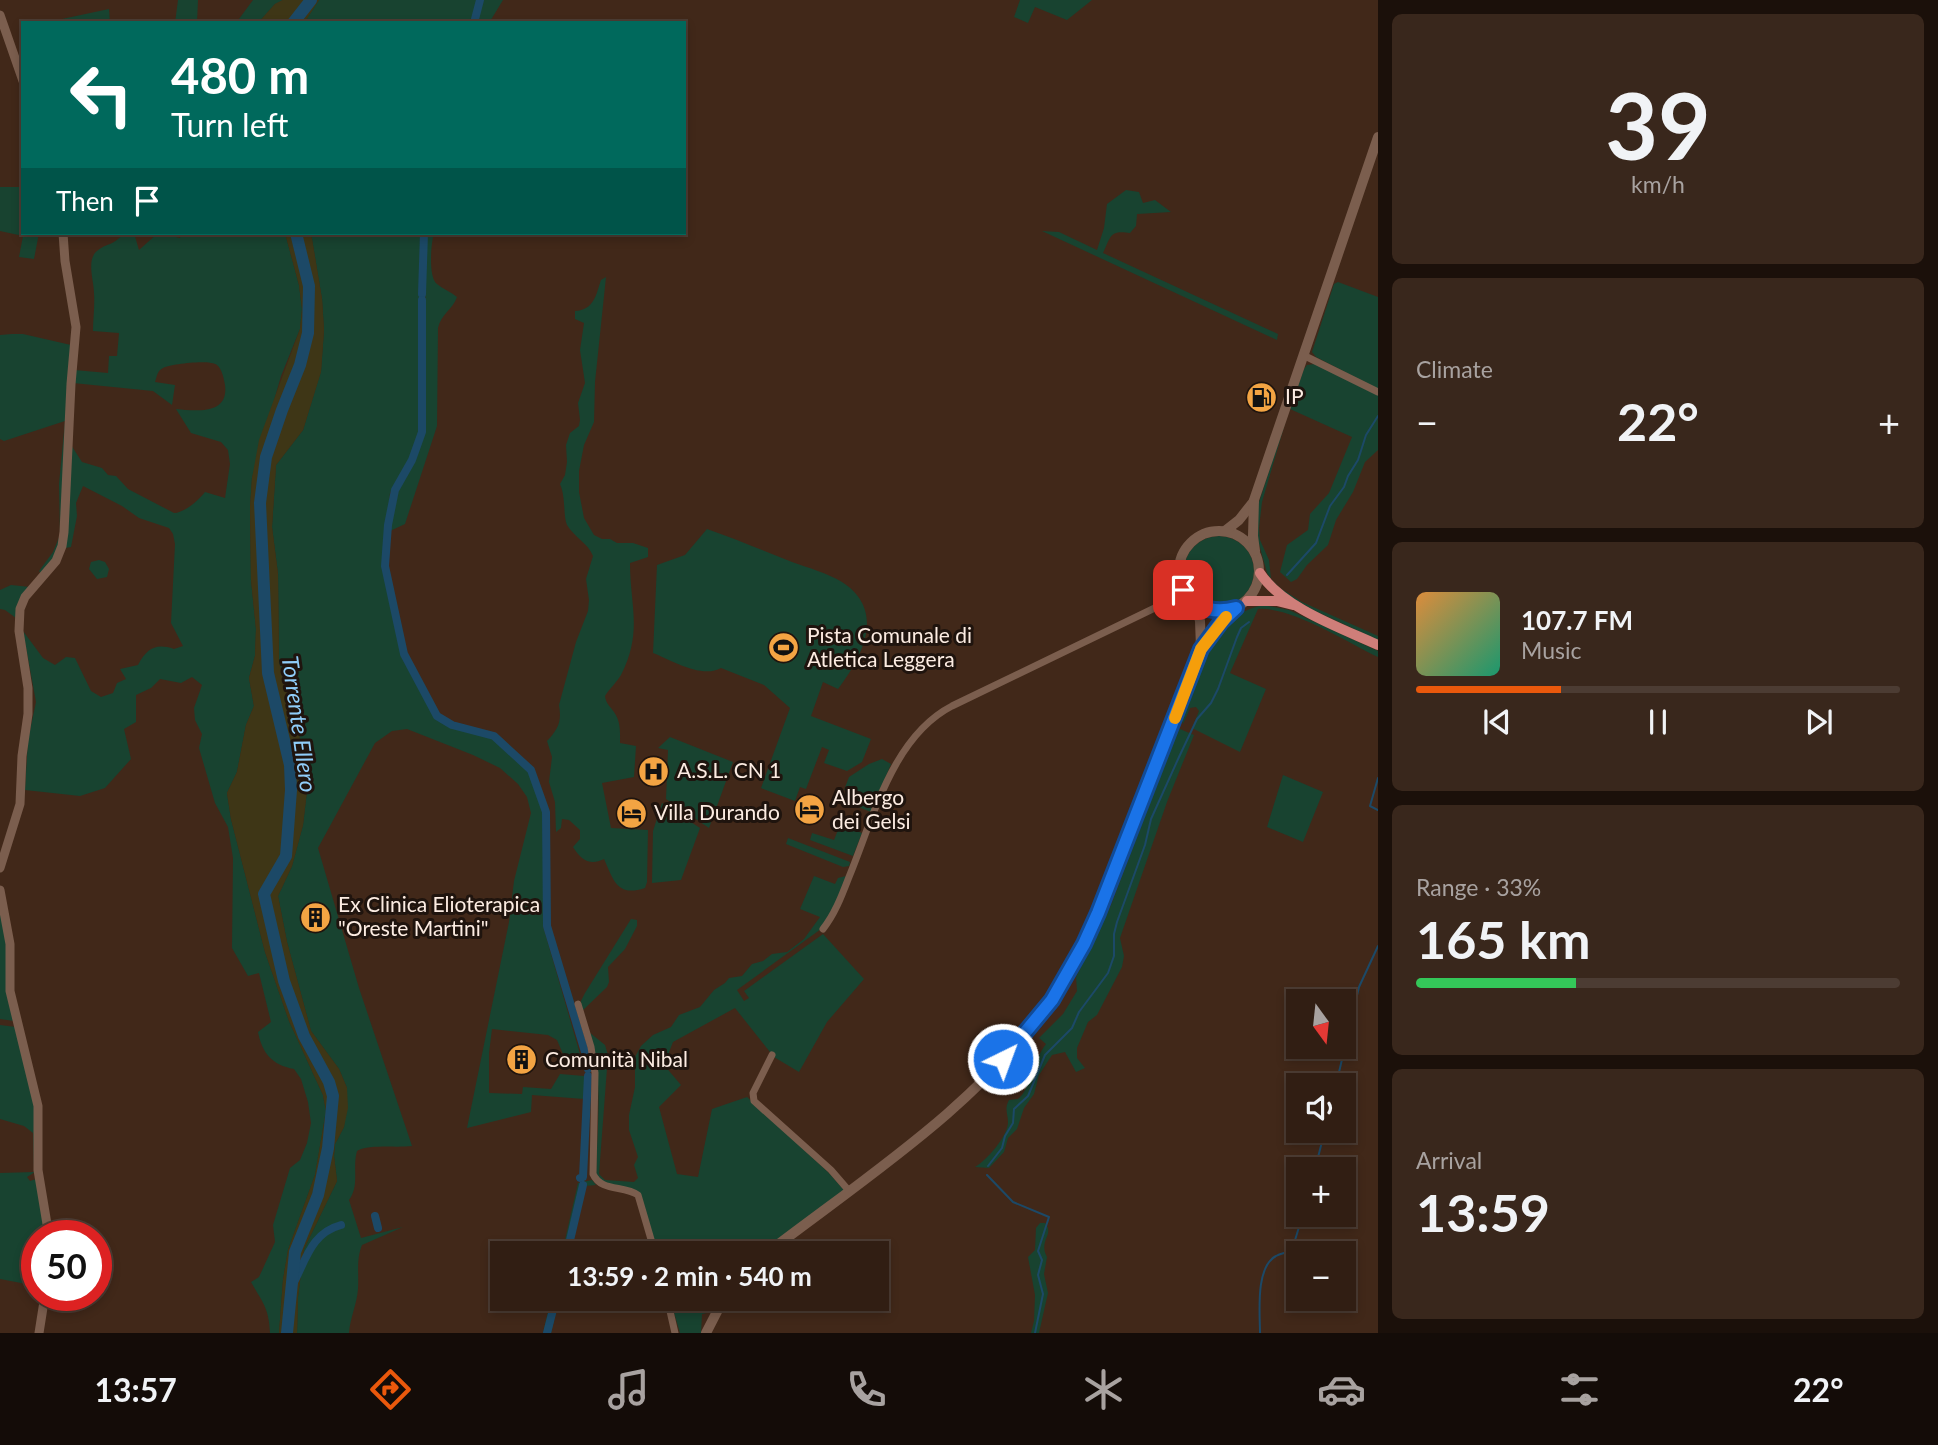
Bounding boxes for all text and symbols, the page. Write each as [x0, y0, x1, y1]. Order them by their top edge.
text: 480 m [171, 46, 309, 104]
icon: left [56, 49, 147, 140]
text: 39 [1605, 70, 1711, 179]
text: Turn left [171, 105, 288, 144]
text: km/h [1631, 170, 1685, 198]
icon: arrive [128, 182, 166, 220]
text: Then [56, 185, 114, 217]
text: Climate [1416, 355, 1493, 383]
fuel station icon: IP [1245, 380, 1279, 414]
place label: IP [1285, 383, 1304, 408]
text: 22° [1617, 390, 1699, 452]
text: − [1416, 399, 1438, 445]
text: + [1878, 399, 1900, 445]
pin [1153, 560, 1213, 620]
icon: arrive [1164, 571, 1202, 609]
text: 107.7 FM [1521, 604, 1633, 636]
place label: Pista Comunale di Atletica Leggera [807, 622, 972, 671]
sports icon: Pista Comunale di Atletica Leggera [767, 631, 801, 665]
text: Music [1521, 636, 1581, 664]
water label: Torrente Ellero [277, 654, 323, 794]
icon: previous [1478, 703, 1516, 741]
icon: pause [1639, 703, 1677, 741]
icon: next [1800, 703, 1838, 741]
hospital icon: A.S.L. CN 1 [637, 754, 671, 788]
place label: A.S.L. CN 1 [677, 757, 781, 782]
place label: Albergo dei Gelsi [832, 784, 911, 833]
hotel icon: Albergo dei Gelsi [792, 793, 826, 827]
hotel icon: Villa Durando [614, 796, 648, 830]
place label: Villa Durando [654, 799, 780, 824]
text: Range · 33% [1416, 873, 1541, 901]
place label: Ex Clinica Elioterapica "Oreste Martini" [338, 891, 540, 940]
building icon: Ex Clinica Elioterapica "Oreste Martini" [298, 900, 332, 934]
text: 165 km [1416, 908, 1590, 970]
north arrow [1286, 989, 1356, 1059]
map controls [1286, 989, 1356, 1311]
position arrow [966, 1022, 1040, 1096]
building icon: Comunità Nibal [505, 1043, 539, 1077]
place label: Comunità Nibal [545, 1046, 688, 1071]
button: sound [1286, 1073, 1356, 1143]
text: Arrival [1416, 1146, 1482, 1174]
button: + [1286, 1157, 1356, 1227]
text: 13:59 [1416, 1181, 1550, 1243]
speed limit sign: 50 [21, 1220, 112, 1311]
button: − [1286, 1241, 1356, 1311]
text: 13:59 · 2 min · 540 m [567, 1260, 812, 1292]
icon: directions [366, 1365, 415, 1414]
icon: music [604, 1365, 653, 1414]
icon: phone [842, 1365, 891, 1414]
icon: climate [1079, 1365, 1128, 1414]
icon: car [1317, 1365, 1366, 1414]
icon: filters [1555, 1365, 1604, 1414]
text: 13:57 [94, 1370, 177, 1409]
text: 22° [1793, 1370, 1843, 1409]

